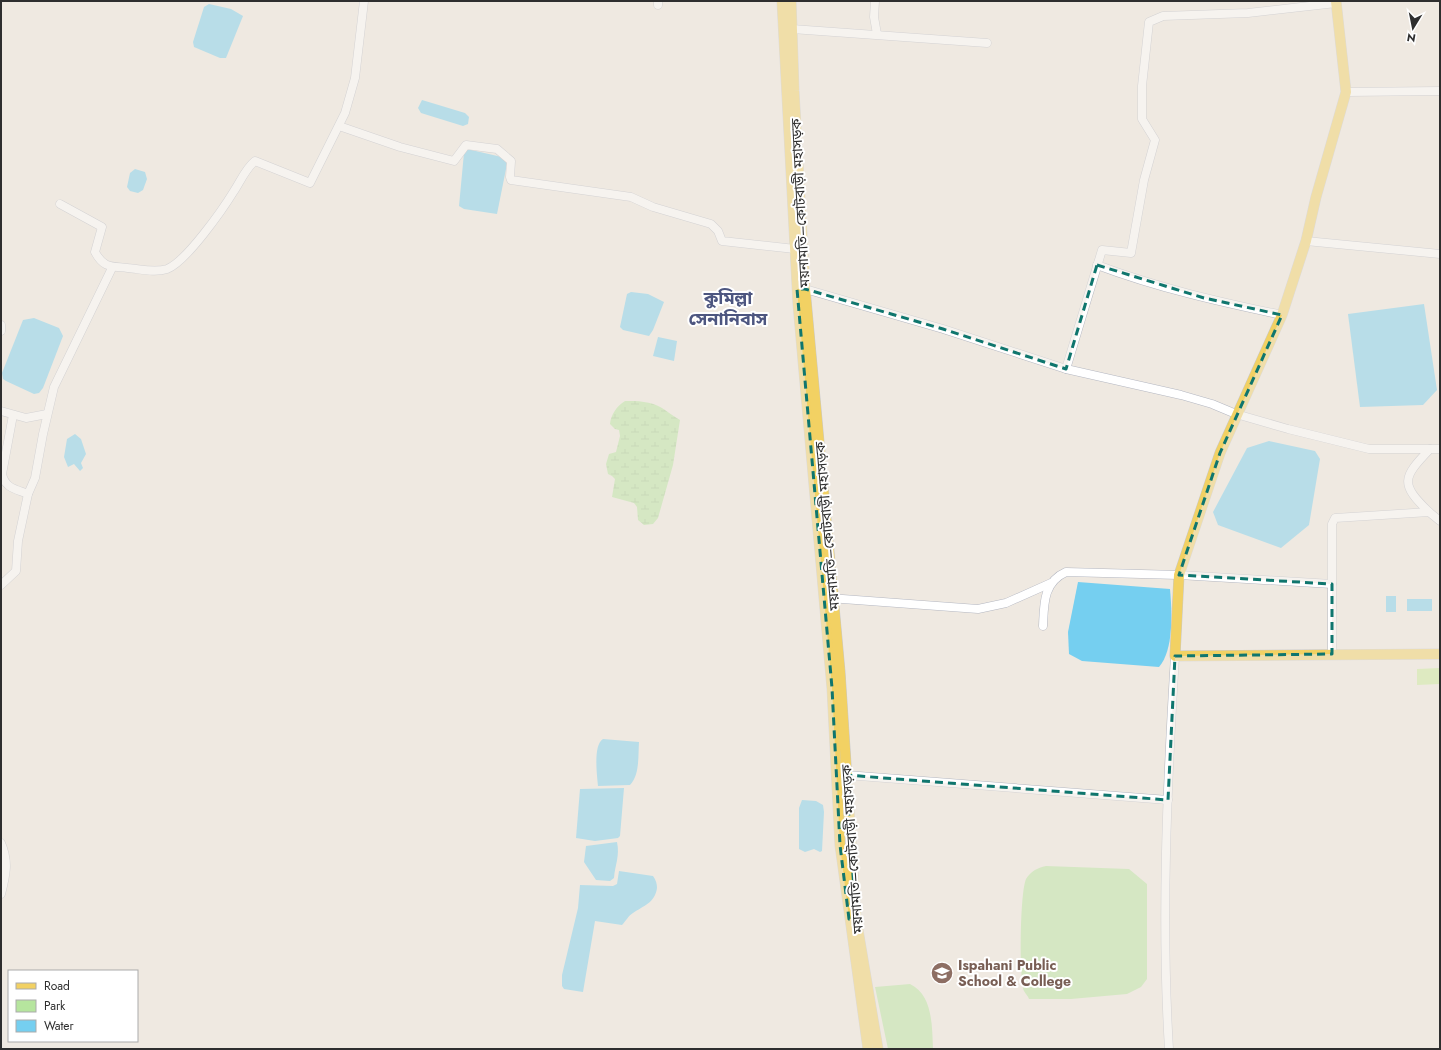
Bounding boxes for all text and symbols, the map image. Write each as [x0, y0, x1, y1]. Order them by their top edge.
north arrow [1393, 8, 1433, 48]
text: N [1406, 29, 1417, 46]
street label: ময়নামতি–কোটবাড়ী মহাসড়ক [786, 117, 814, 289]
district label: কুমিল্লা সেনানিবাস [689, 285, 768, 332]
street label: ময়নামতি–কোটবাড়ী মহাসড়ক [810, 440, 844, 612]
street label: ময়নামতি–কোটবাড়ী মহাসড়ক [836, 763, 868, 935]
place label: Ispahani Public School & College [958, 955, 1071, 991]
school or university icon: Ispahani Public School & College [929, 960, 955, 986]
legend [8, 970, 138, 1042]
text: Road [44, 977, 70, 995]
text: Park [44, 997, 66, 1015]
text: Water [44, 1017, 75, 1035]

